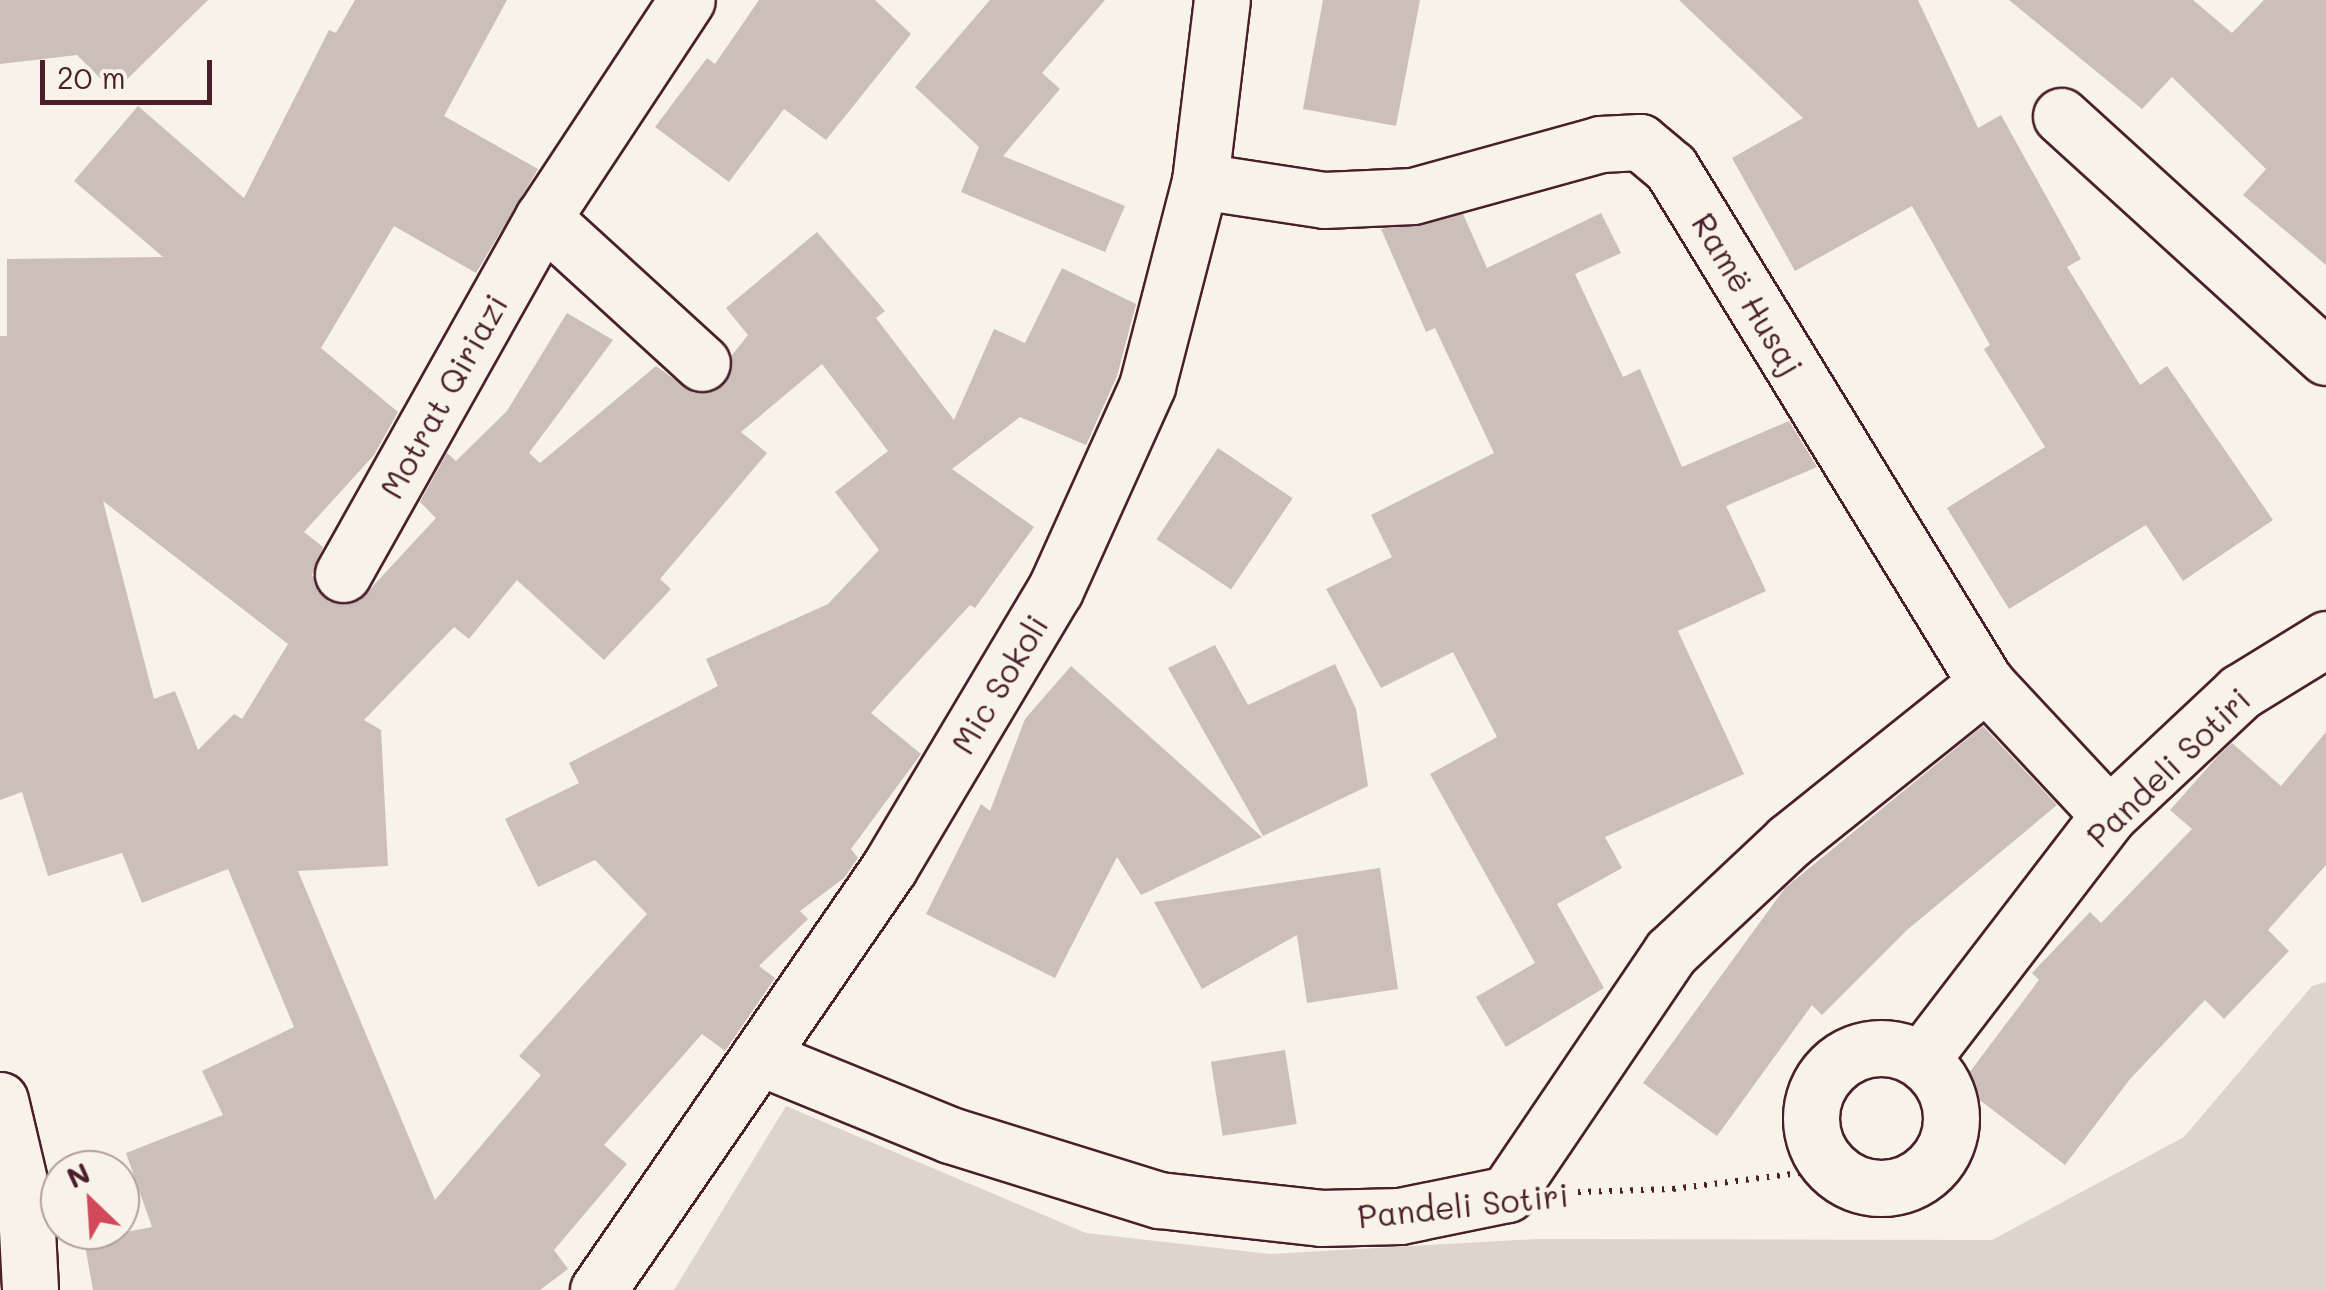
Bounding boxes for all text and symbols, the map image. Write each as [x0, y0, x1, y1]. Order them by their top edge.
scale bar [45, 40, 218, 102]
text: 20 m [57, 57, 126, 97]
street label: Ramë Husaj [1685, 206, 1811, 382]
street label: Motrat Qiriazi [371, 287, 515, 505]
street label: Mic Sokoli [943, 608, 1055, 760]
street label: Pandeli Sotiri [2078, 680, 2258, 854]
north arrow [40, 1150, 140, 1250]
text: N [61, 1154, 95, 1195]
street label: Pandeli Sotiri [1356, 1175, 1570, 1235]

